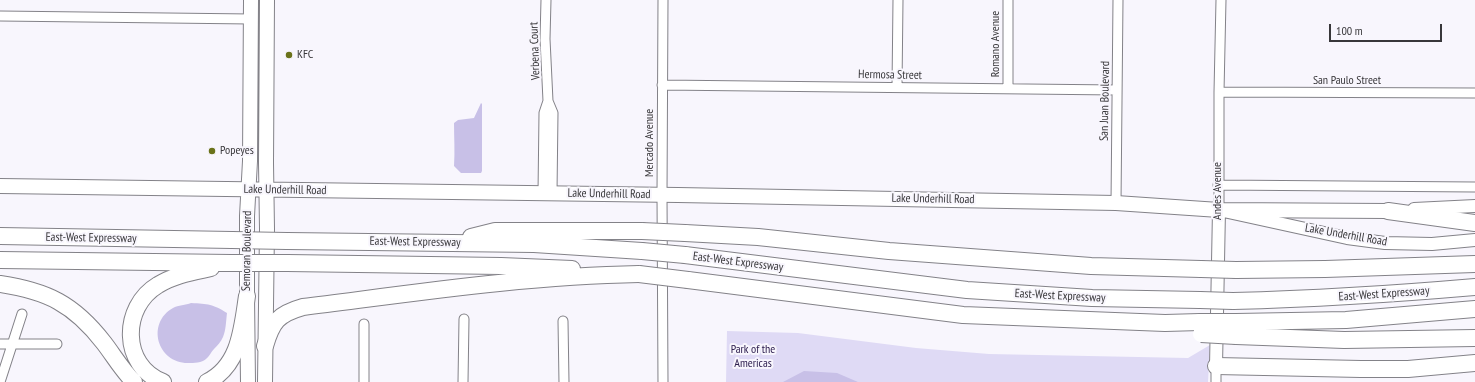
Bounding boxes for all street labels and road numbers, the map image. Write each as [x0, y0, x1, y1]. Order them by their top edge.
street label: Romano Avenue [989, 11, 1003, 77]
street label: Verbena Court [527, 22, 543, 80]
street label: San Juan Boulevard [1097, 61, 1113, 141]
street label: Hermosa Street [858, 67, 922, 83]
street label: San Paulo Street [1313, 74, 1381, 88]
street label: Mercado Avenue [643, 109, 657, 177]
street label: Andes Avenue [1211, 162, 1225, 220]
street label: Lake Underhill Road [243, 182, 327, 198]
street label: Lake Underhill Road [567, 186, 651, 202]
street label: Lake Underhill Road [891, 191, 975, 207]
street label: Semoran Boulevard [239, 211, 255, 291]
street label: Lake Underhill Road [1304, 221, 1388, 249]
street label: East-West Expressway [45, 230, 137, 246]
street label: East-West Expressway [369, 234, 461, 250]
street label: East-West Expressway [692, 249, 784, 275]
street label: East-West Expressway [1338, 284, 1430, 304]
street label: East-West Expressway [1014, 286, 1106, 306]

